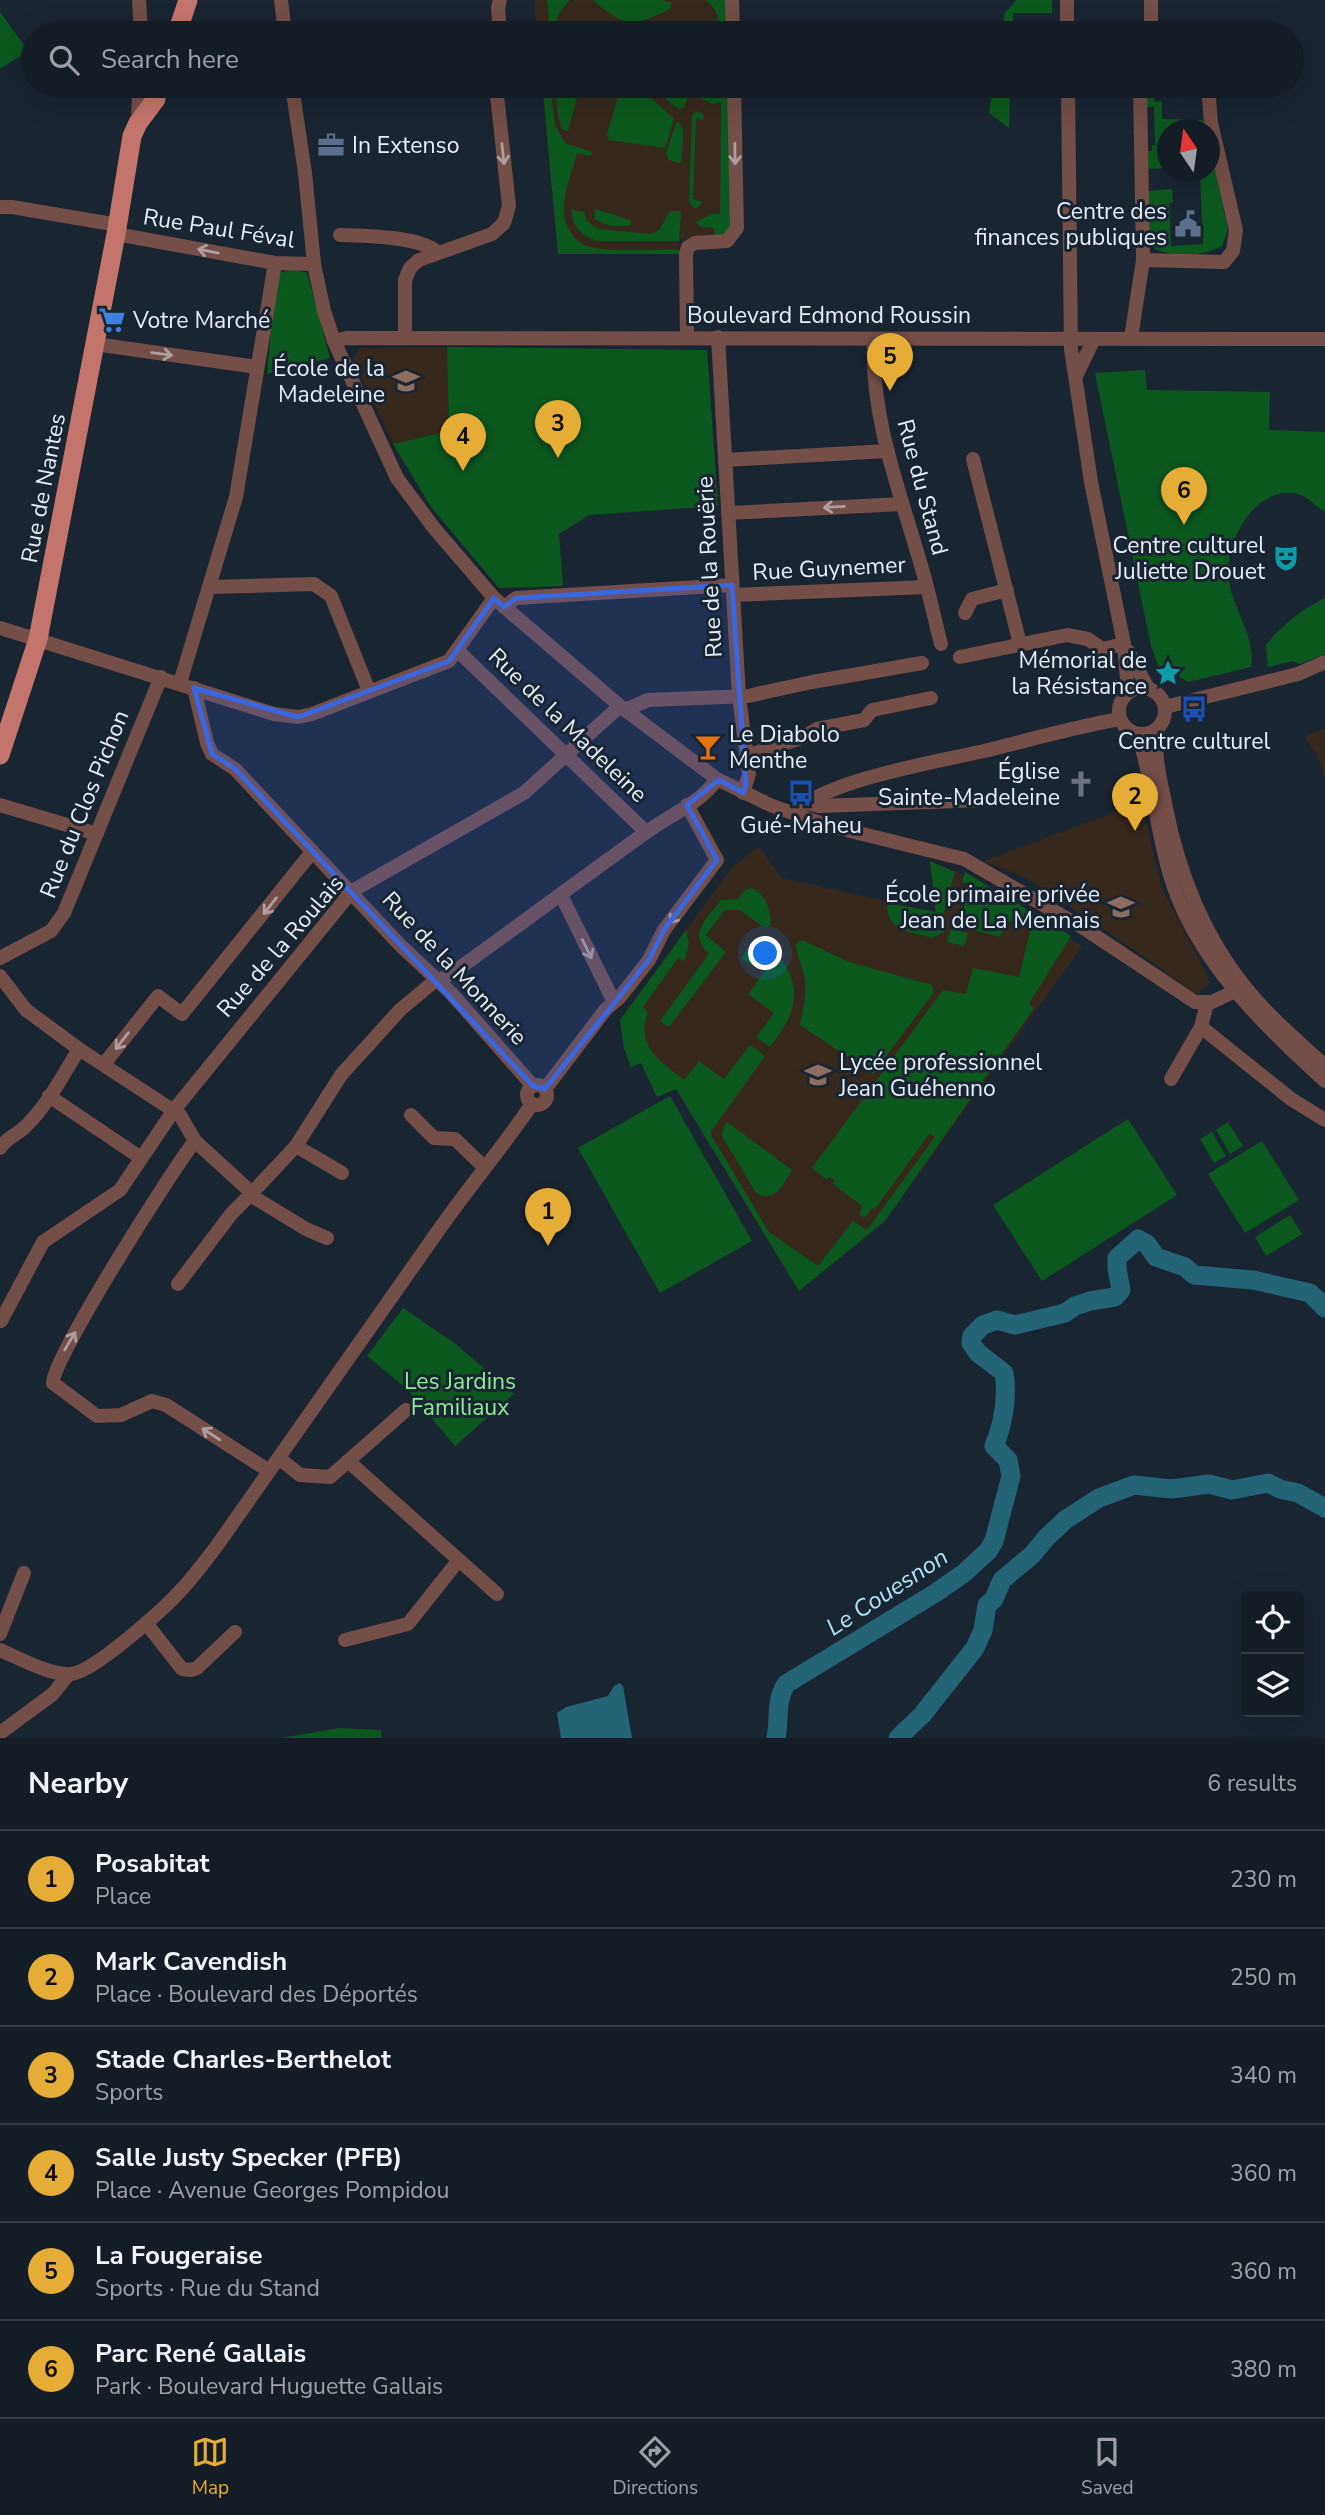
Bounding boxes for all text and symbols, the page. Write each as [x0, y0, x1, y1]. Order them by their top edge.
search box [21, 21, 1304, 98]
icon: search [45, 41, 83, 79]
text: Search here [101, 42, 239, 77]
north arrow [1157, 119, 1220, 182]
office icon: In Extenso [316, 130, 346, 160]
place label: In Extenso [352, 130, 459, 161]
one-way arrow [497, 142, 510, 164]
one-way arrow [729, 142, 742, 165]
place label: Centre des finances publiques [975, 196, 1167, 253]
street label: Rue Paul Féval [141, 201, 297, 256]
public building icon: Centre des finances publiques [1173, 209, 1203, 239]
one-way arrow [197, 244, 220, 257]
street label: Boulevard Edmond Roussin [687, 300, 971, 331]
supermarket icon: Votre Marché [97, 305, 127, 335]
place label: Votre Marché [132, 305, 270, 336]
pin: 5 [867, 333, 913, 391]
one-way arrow [150, 347, 173, 360]
place label: École de la Madeleine [273, 353, 385, 410]
school or university icon: École de la Madeleine [391, 366, 421, 396]
pin: 3 [535, 400, 581, 458]
street label: Rue de Nantes [14, 411, 73, 565]
pin: 4 [440, 413, 486, 471]
street label: Rue du Stand [889, 416, 956, 559]
pin: 6 [1161, 467, 1207, 525]
street label: Rue de la Rouërie [689, 475, 730, 659]
one-way arrow [823, 501, 846, 514]
place label: Centre culturel Juliette Drouet [1113, 530, 1266, 587]
theatre icon: Centre culturel Juliette Drouet [1271, 543, 1301, 573]
street label: Rue Guynemer [752, 549, 907, 588]
street label: Rue de la Madeleine [481, 641, 654, 809]
place label: Mémorial de la Résistance [1011, 645, 1147, 702]
place icon: Mémorial de la Résistance [1153, 658, 1183, 688]
bus stop icon: Centre culturel [1179, 694, 1209, 724]
street label: Rue du Clos Pichon [33, 706, 136, 903]
place label: Le Diabolo Menthe [729, 719, 840, 776]
place label: Centre culturel [1118, 726, 1270, 757]
bar icon: Le Diabolo Menthe [693, 732, 723, 762]
place label: Église Sainte-Madeleine [878, 756, 1060, 813]
church icon: Église Sainte-Madeleine [1066, 769, 1096, 799]
pin: 2 [1112, 773, 1158, 831]
bus stop icon: Gué-Maheu [786, 778, 816, 808]
place label: Gué-Maheu [740, 810, 862, 841]
street label: Rue de la Roulais [210, 869, 351, 1024]
place label: École primaire privée Jean de La Mennais [885, 879, 1100, 936]
street label: Rue de la Monnerie [375, 885, 534, 1052]
school or university icon: École primaire privée Jean de La Mennais [1106, 892, 1136, 922]
one-way arrow [262, 896, 277, 914]
one-way arrow [668, 905, 683, 923]
your location [748, 936, 782, 970]
one-way arrow [581, 938, 595, 959]
one-way arrow [114, 1032, 129, 1050]
place label: Lycée professionnel Jean Guéhenno [838, 1047, 1042, 1104]
school or university icon: Lycée professionnel Jean Guéhenno [803, 1060, 833, 1090]
pin: 1 [525, 1188, 571, 1246]
one-way arrow [64, 1331, 78, 1351]
park label: Les Jardins Familiaux [404, 1366, 516, 1423]
one-way arrow [202, 1427, 222, 1441]
water label: Le Couesnon [820, 1541, 954, 1643]
map controls [1241, 1591, 1304, 1717]
button: locate [1241, 1591, 1304, 1654]
button: layers [1241, 1654, 1304, 1717]
text: Nearby [28, 1763, 128, 1804]
text: 6 results [1207, 1768, 1297, 1799]
text: Posabitat [95, 1846, 210, 1881]
text: 1 [44, 1864, 58, 1895]
text: 230 m [1230, 1864, 1297, 1895]
text: Place [95, 1881, 151, 1912]
text: Mark Cavendish [95, 1944, 287, 1979]
text: 2 [44, 1962, 58, 1993]
text: 250 m [1230, 1962, 1297, 1993]
text: Place · Boulevard des Déportés [95, 1979, 418, 2010]
text: Stade Charles-Berthelot [95, 2042, 391, 2077]
text: 3 [44, 2060, 58, 2091]
text: 340 m [1230, 2060, 1297, 2091]
text: Sports [95, 2077, 163, 2108]
text: Salle Justy Specker (PFB) [95, 2140, 402, 2175]
text: 4 [44, 2158, 58, 2189]
text: 360 m [1230, 2158, 1297, 2189]
text: Place · Avenue Georges Pompidou [95, 2175, 449, 2206]
text: La Fougeraise [95, 2238, 263, 2273]
text: 5 [44, 2256, 58, 2287]
text: 360 m [1230, 2256, 1297, 2287]
text: Sports · Rue du Stand [95, 2273, 320, 2304]
text: Parc René Gallais [95, 2336, 306, 2371]
text: 6 [44, 2354, 58, 2385]
text: 380 m [1230, 2354, 1297, 2385]
text: Park · Boulevard Huguette Gallais [95, 2371, 443, 2402]
tab: Map [191, 2433, 229, 2501]
tab: Directions [612, 2433, 698, 2501]
tab: Saved [1081, 2433, 1134, 2501]

